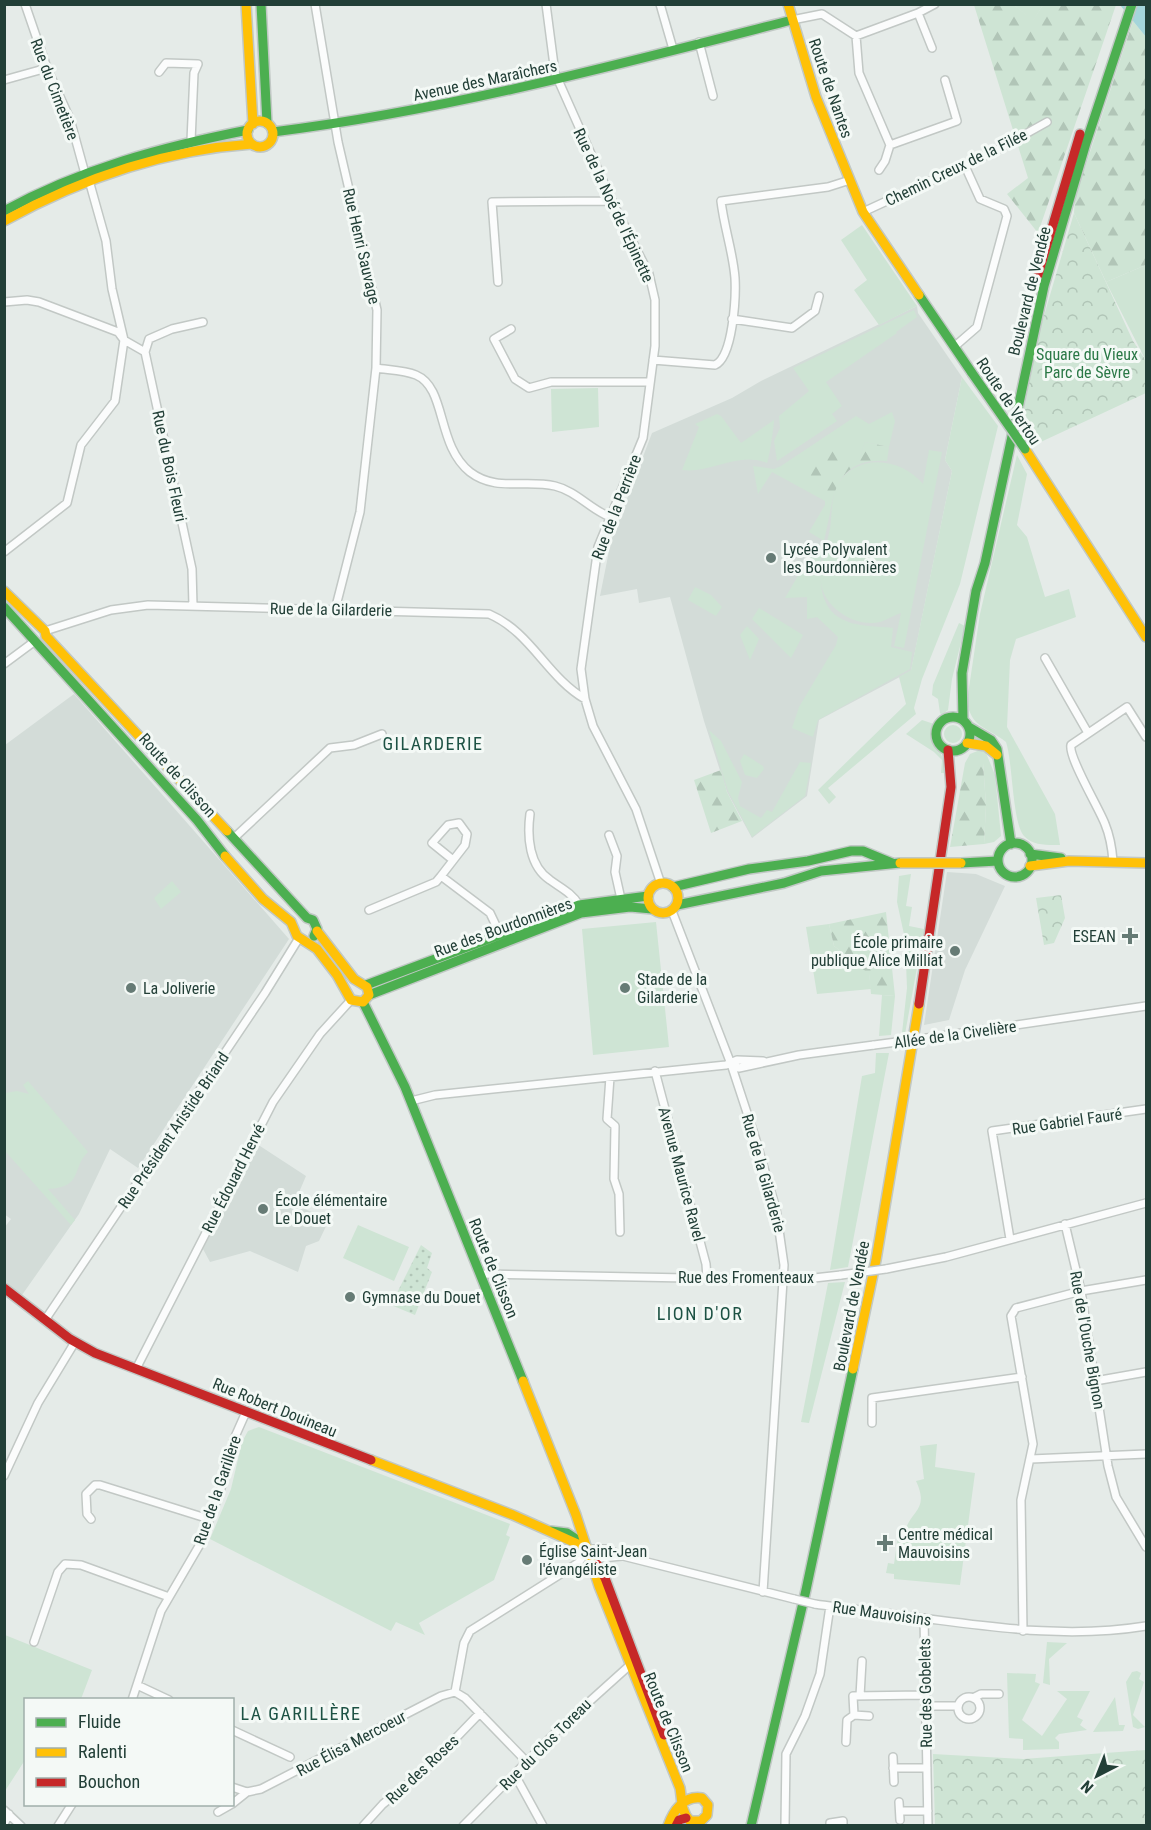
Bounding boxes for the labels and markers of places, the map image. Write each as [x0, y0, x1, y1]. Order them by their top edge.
place label: Lycée Polyvalent les Bourdonnières [783, 540, 897, 577]
marker: Lycée Polyvalent les Bourdonnières [764, 551, 778, 565]
place label: ESEAN [1073, 927, 1116, 946]
marker: ESEAN [1121, 927, 1139, 945]
place label: École primaire publique Alice Milliat [811, 933, 943, 970]
marker: École primaire publique Alice Milliat [948, 944, 962, 958]
place label: Stade de la Gilarderie [637, 970, 707, 1007]
place label: La Joliverie [143, 979, 215, 998]
marker: La Joliverie [124, 981, 138, 995]
marker: Stade de la Gilarderie [618, 981, 632, 995]
place label: École élémentaire Le Douet [275, 1191, 387, 1228]
marker: École élémentaire Le Douet [256, 1202, 270, 1216]
place label: Gymnase du Douet [362, 1288, 481, 1307]
marker: Gymnase du Douet [343, 1290, 357, 1304]
place label: Centre médical Mauvoisins [898, 1525, 993, 1562]
marker: Centre médical Mauvoisins [876, 1534, 894, 1552]
place label: Église Saint-Jean l'évangéliste [539, 1542, 647, 1579]
marker: Église Saint-Jean l'évangéliste [520, 1553, 534, 1567]

